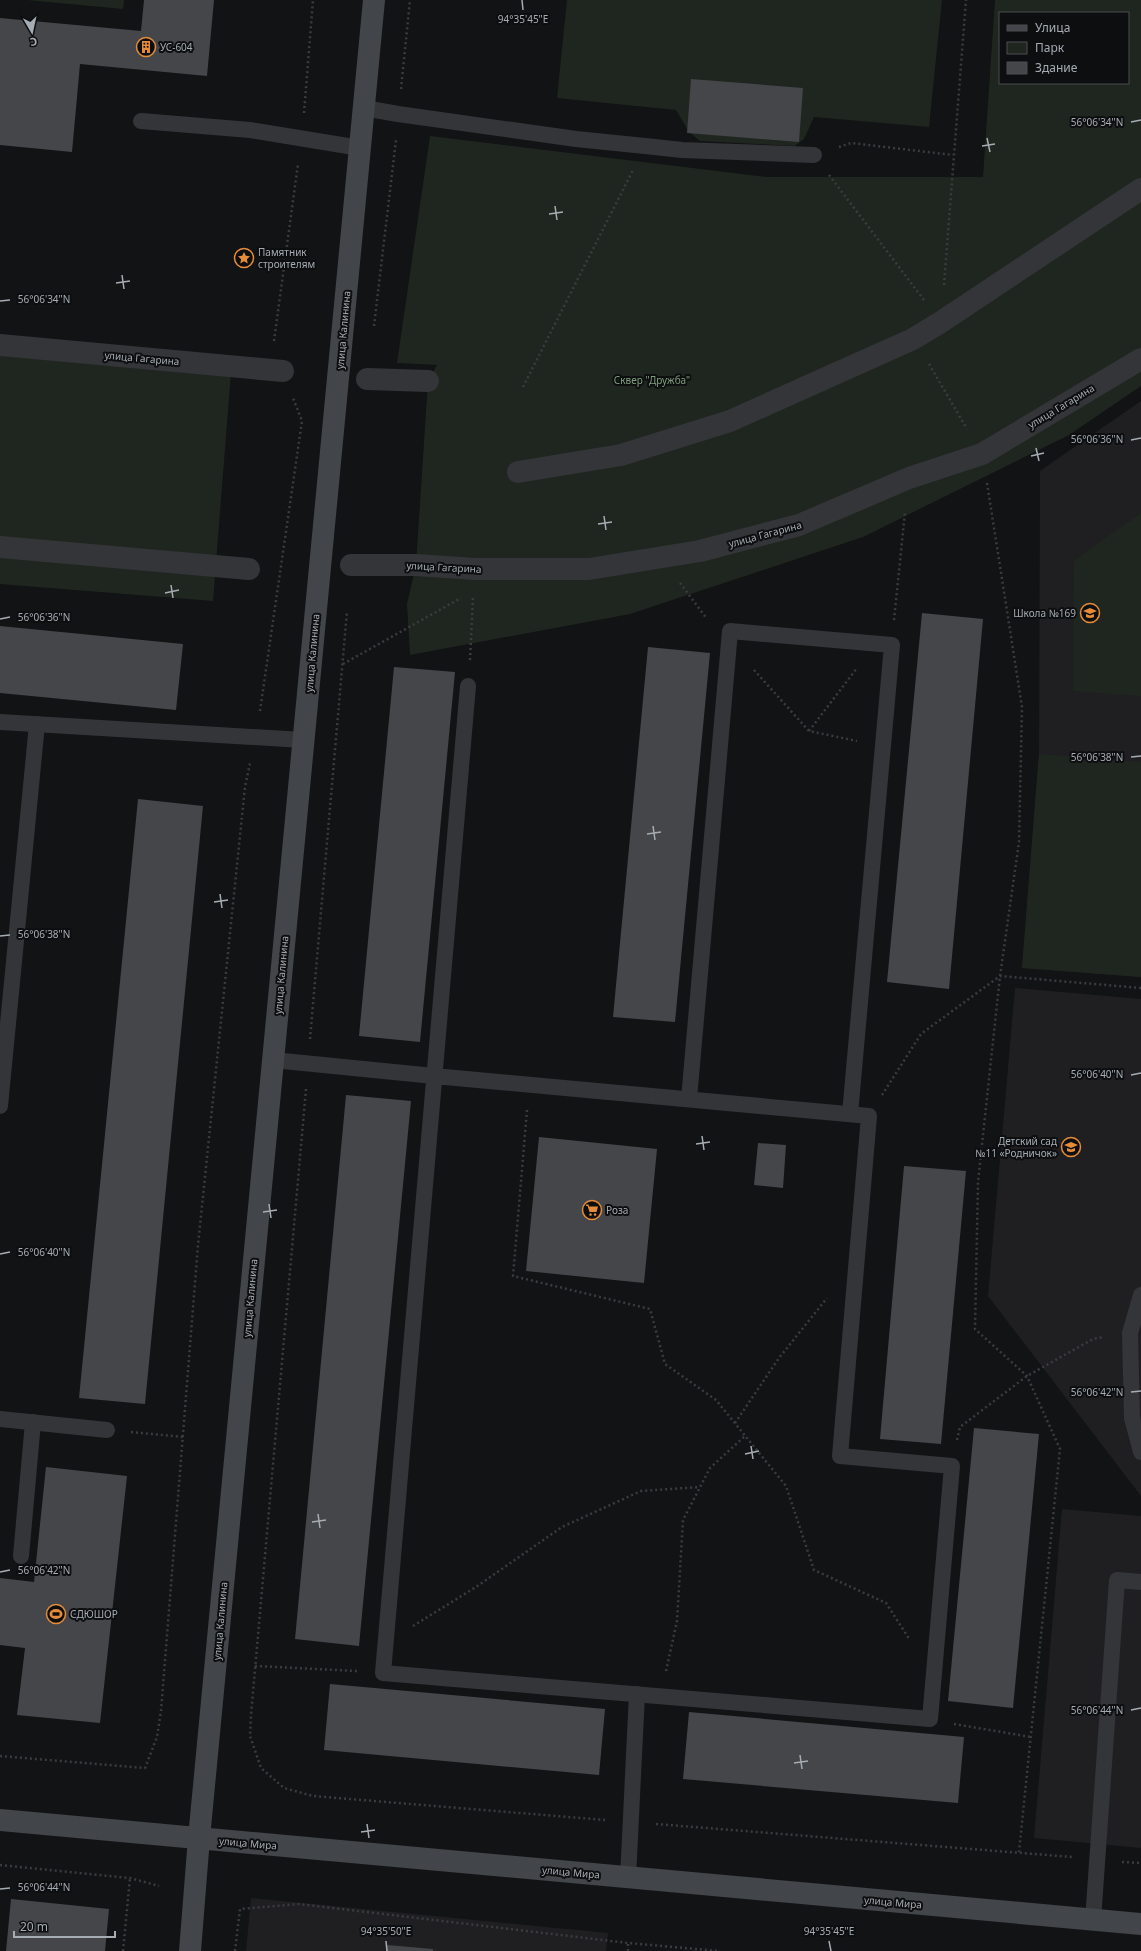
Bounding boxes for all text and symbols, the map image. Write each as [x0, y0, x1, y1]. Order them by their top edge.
north arrow [12, 12, 52, 52]
text: 94°35'45"E [498, 12, 548, 26]
legend [999, 12, 1129, 84]
text: Улица [1035, 19, 1070, 36]
text: С [29, 34, 38, 50]
building icon: УС-604 [135, 36, 157, 58]
text: Парк [1035, 39, 1065, 56]
place label: УС-604 [160, 40, 193, 54]
text: Здание [1035, 59, 1078, 76]
text: 56°06'34"N [1071, 115, 1123, 129]
place label: Памятник строителям [258, 245, 315, 271]
place icon: Памятник строителям [233, 247, 255, 269]
street label: улица Калинина [333, 290, 353, 370]
text: 56°06'34"N [18, 292, 70, 306]
street label: улица Гагарина [104, 348, 180, 368]
park label: Сквер "Дружба" [614, 373, 690, 387]
street label: улица Гагарина [1025, 381, 1097, 431]
text: 56°06'36"N [1071, 432, 1123, 446]
street label: улица Гагарина [727, 518, 803, 550]
street label: улица Гагарина [406, 558, 482, 576]
school or university icon: Школа №169 [1079, 602, 1101, 624]
place label: Школа №169 [1013, 606, 1076, 620]
text: 56°06'36"N [18, 610, 70, 624]
street label: улица Калинина [302, 613, 322, 693]
text: 56°06'38"N [1071, 750, 1123, 764]
text: 56°06'38"N [18, 927, 70, 941]
street label: улица Калинина [271, 935, 291, 1015]
text: 56°06'40"N [1071, 1067, 1123, 1081]
place label: Детский сад №11 «Родничок» [975, 1134, 1057, 1160]
school or university icon: Детский сад №11 «Родничок» [1060, 1136, 1082, 1158]
supermarket icon: Роза [581, 1199, 603, 1221]
place label: Роза [606, 1203, 628, 1217]
text: 56°06'40"N [18, 1245, 70, 1259]
street label: улица Калинина [240, 1258, 260, 1338]
text: 56°06'42"N [1071, 1385, 1123, 1399]
text: 56°06'42"N [18, 1563, 70, 1577]
street label: улица Калинина [210, 1581, 230, 1661]
sports icon: СДЮШОР [45, 1603, 67, 1625]
place label: СДЮШОР [70, 1607, 118, 1621]
text: 56°06'44"N [1071, 1703, 1123, 1717]
street label: улица Мира [219, 1834, 277, 1852]
street label: улица Мира [542, 1863, 600, 1881]
text: 56°06'44"N [18, 1880, 70, 1894]
street label: улица Мира [864, 1893, 922, 1911]
scale bar [14, 1913, 115, 1939]
text: 20 m [20, 1918, 48, 1935]
text: 94°35'50"E [361, 1924, 411, 1938]
text: 94°35'45"E [804, 1924, 854, 1938]

